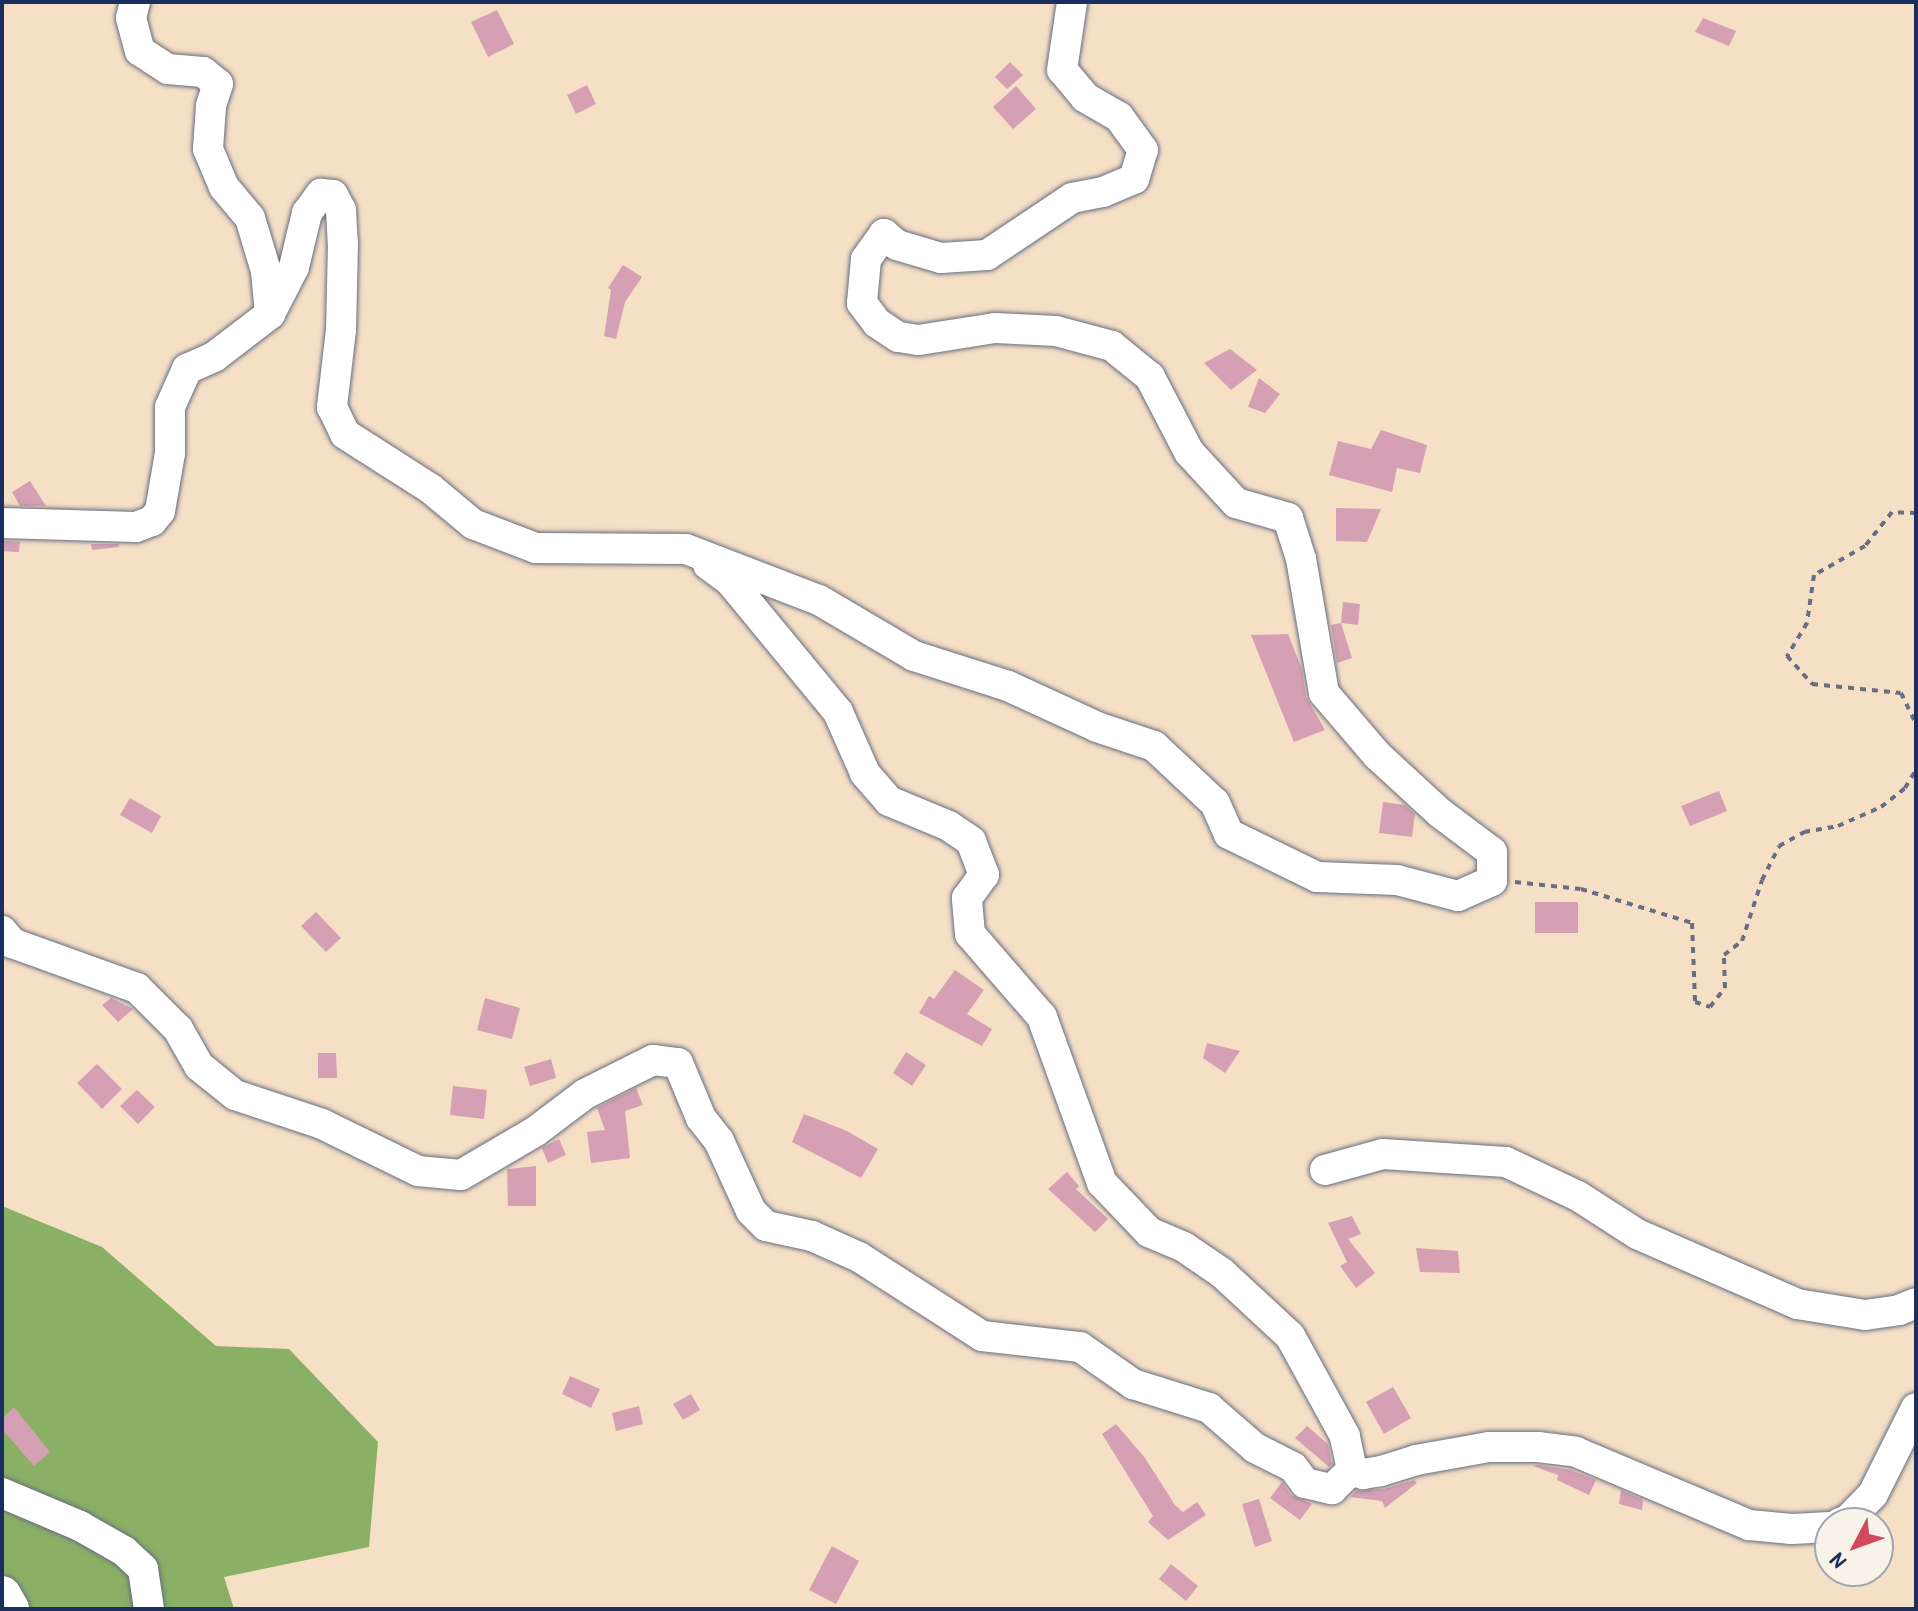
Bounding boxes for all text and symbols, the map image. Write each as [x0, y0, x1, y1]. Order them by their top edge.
north arrow [1814, 1507, 1894, 1587]
text: N [1822, 1547, 1853, 1576]

